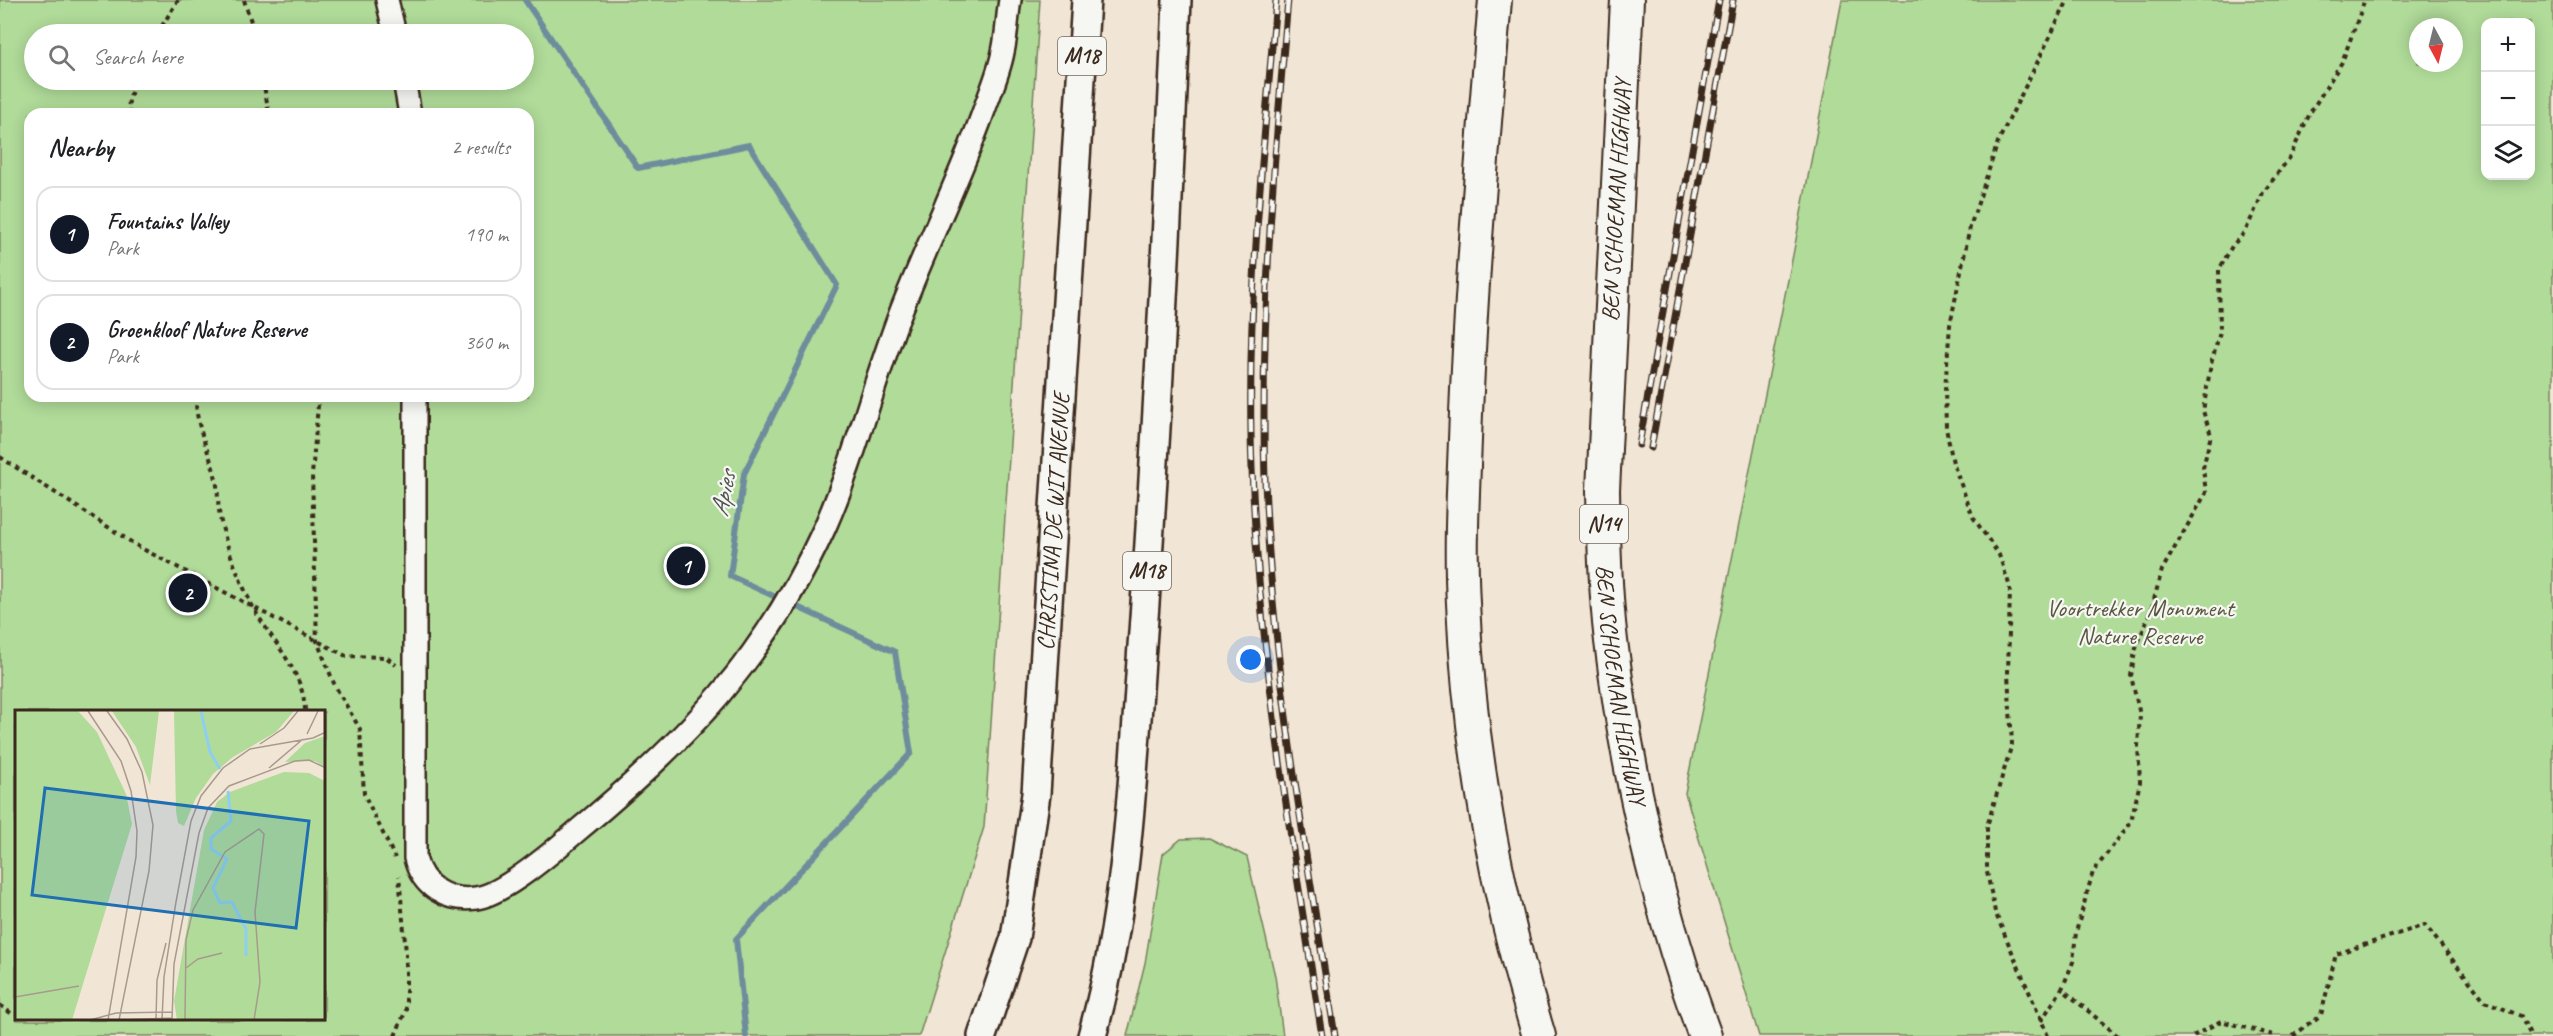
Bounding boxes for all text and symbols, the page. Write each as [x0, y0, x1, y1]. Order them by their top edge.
north arrow [2409, 18, 2463, 72]
map controls [2481, 18, 2535, 180]
button: + [2481, 18, 2535, 72]
search box [24, 24, 534, 90]
road number: M18 [1058, 37, 1106, 75]
icon: search [45, 41, 78, 74]
text: Search here [93, 43, 183, 71]
button: − [2481, 72, 2535, 126]
street label: BEN SCHOEMAN HIGHWAY [1595, 75, 1637, 322]
button: layers [2481, 126, 2535, 180]
text: Nearby [48, 131, 113, 164]
text: 2 results [451, 135, 510, 160]
text: Fountains Valley [107, 208, 228, 236]
text: 1 [65, 222, 74, 247]
text: 190 m [465, 222, 508, 247]
text: Park [107, 236, 139, 261]
text: Groenkloof Nature Reserve [107, 316, 307, 344]
text: 2 [65, 330, 74, 355]
text: 360 m [465, 330, 508, 355]
text: Park [107, 344, 139, 369]
street label: CHRISTINA DE WIT AVENUE [1030, 389, 1076, 651]
water label: Apies [703, 465, 744, 519]
road number: N14 [1580, 505, 1628, 543]
pin: 1 [666, 544, 706, 588]
road number: M18 [1123, 552, 1171, 590]
street label: BEN SCHOEMAN HIGHWAY [1590, 564, 1654, 811]
pin: 2 [168, 570, 207, 616]
park label: Voortrekker Monument Nature Reserve [2046, 593, 2236, 651]
your location [1236, 645, 1265, 674]
inset map [15, 710, 326, 1021]

